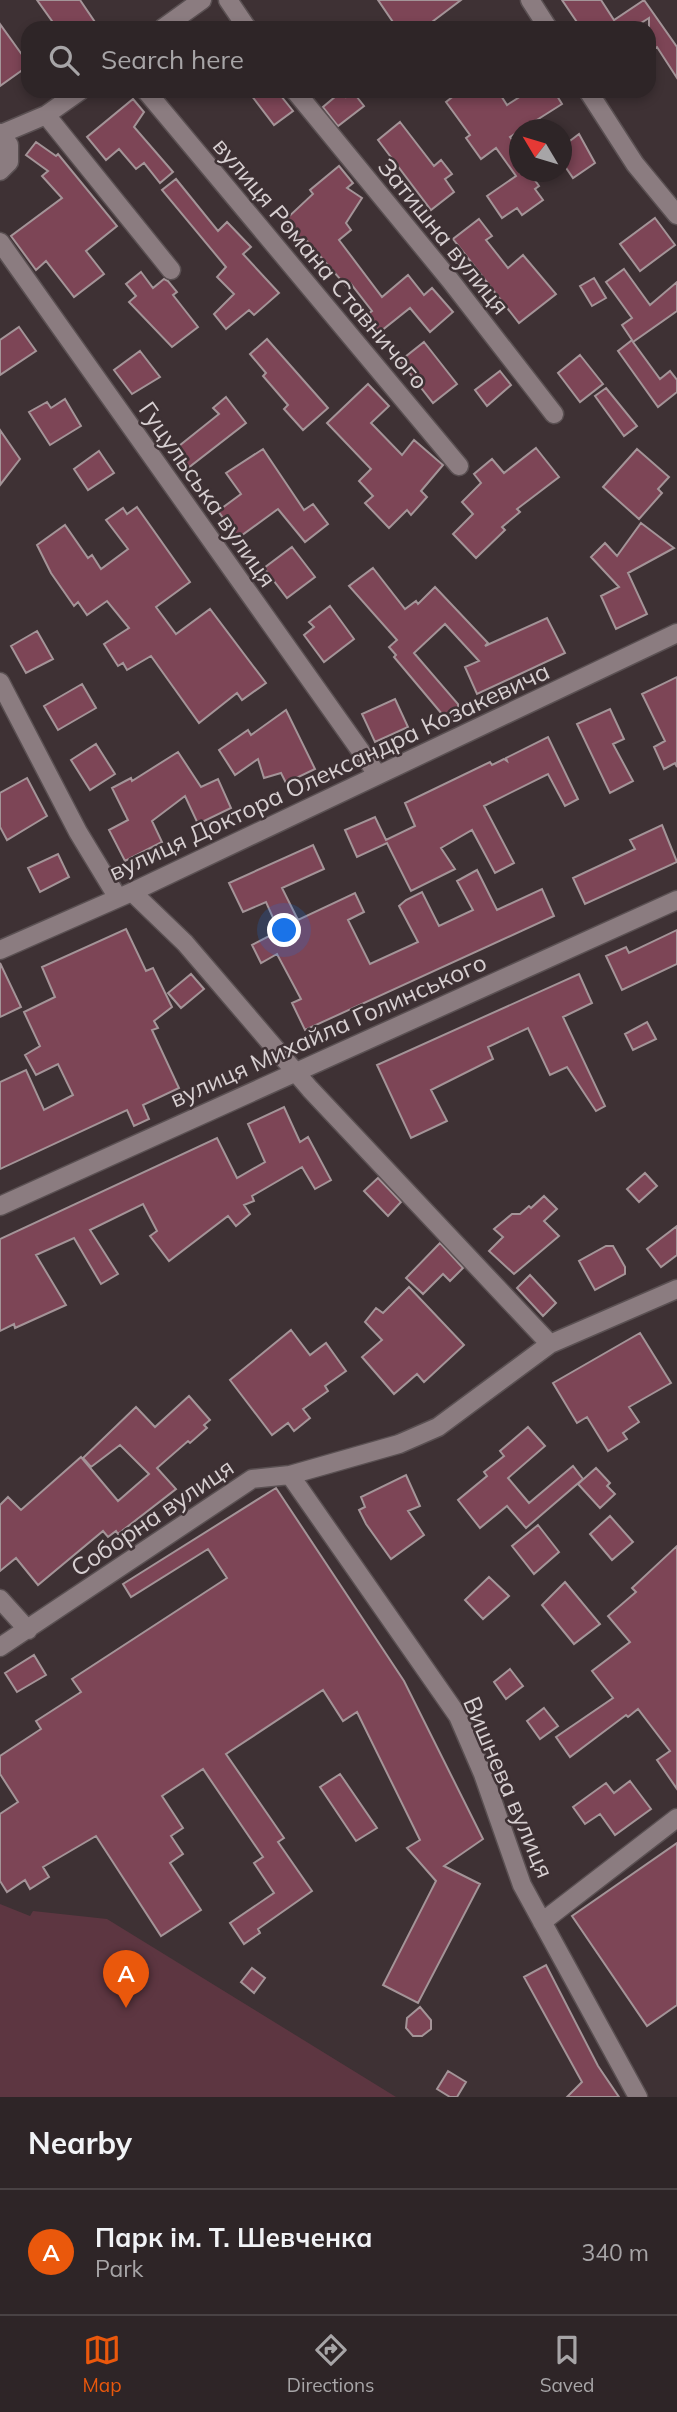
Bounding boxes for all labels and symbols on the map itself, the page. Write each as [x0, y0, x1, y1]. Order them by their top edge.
north arrow [509, 119, 572, 182]
street label: вулиця Романа Ставничого [207, 131, 435, 395]
street label: Затишна вулиця [372, 152, 516, 320]
street label: Гуцульська вулиця [133, 396, 283, 592]
street label: вулиця Доктора Олександра Козакевича [104, 655, 554, 887]
your location [267, 913, 301, 947]
street label: вулиця Михайла Голинського [165, 946, 491, 1114]
street label: Соборна вулиця [65, 1451, 239, 1583]
street label: Вишнева вулиця [457, 1692, 561, 1882]
pin: A [103, 1950, 149, 2008]

